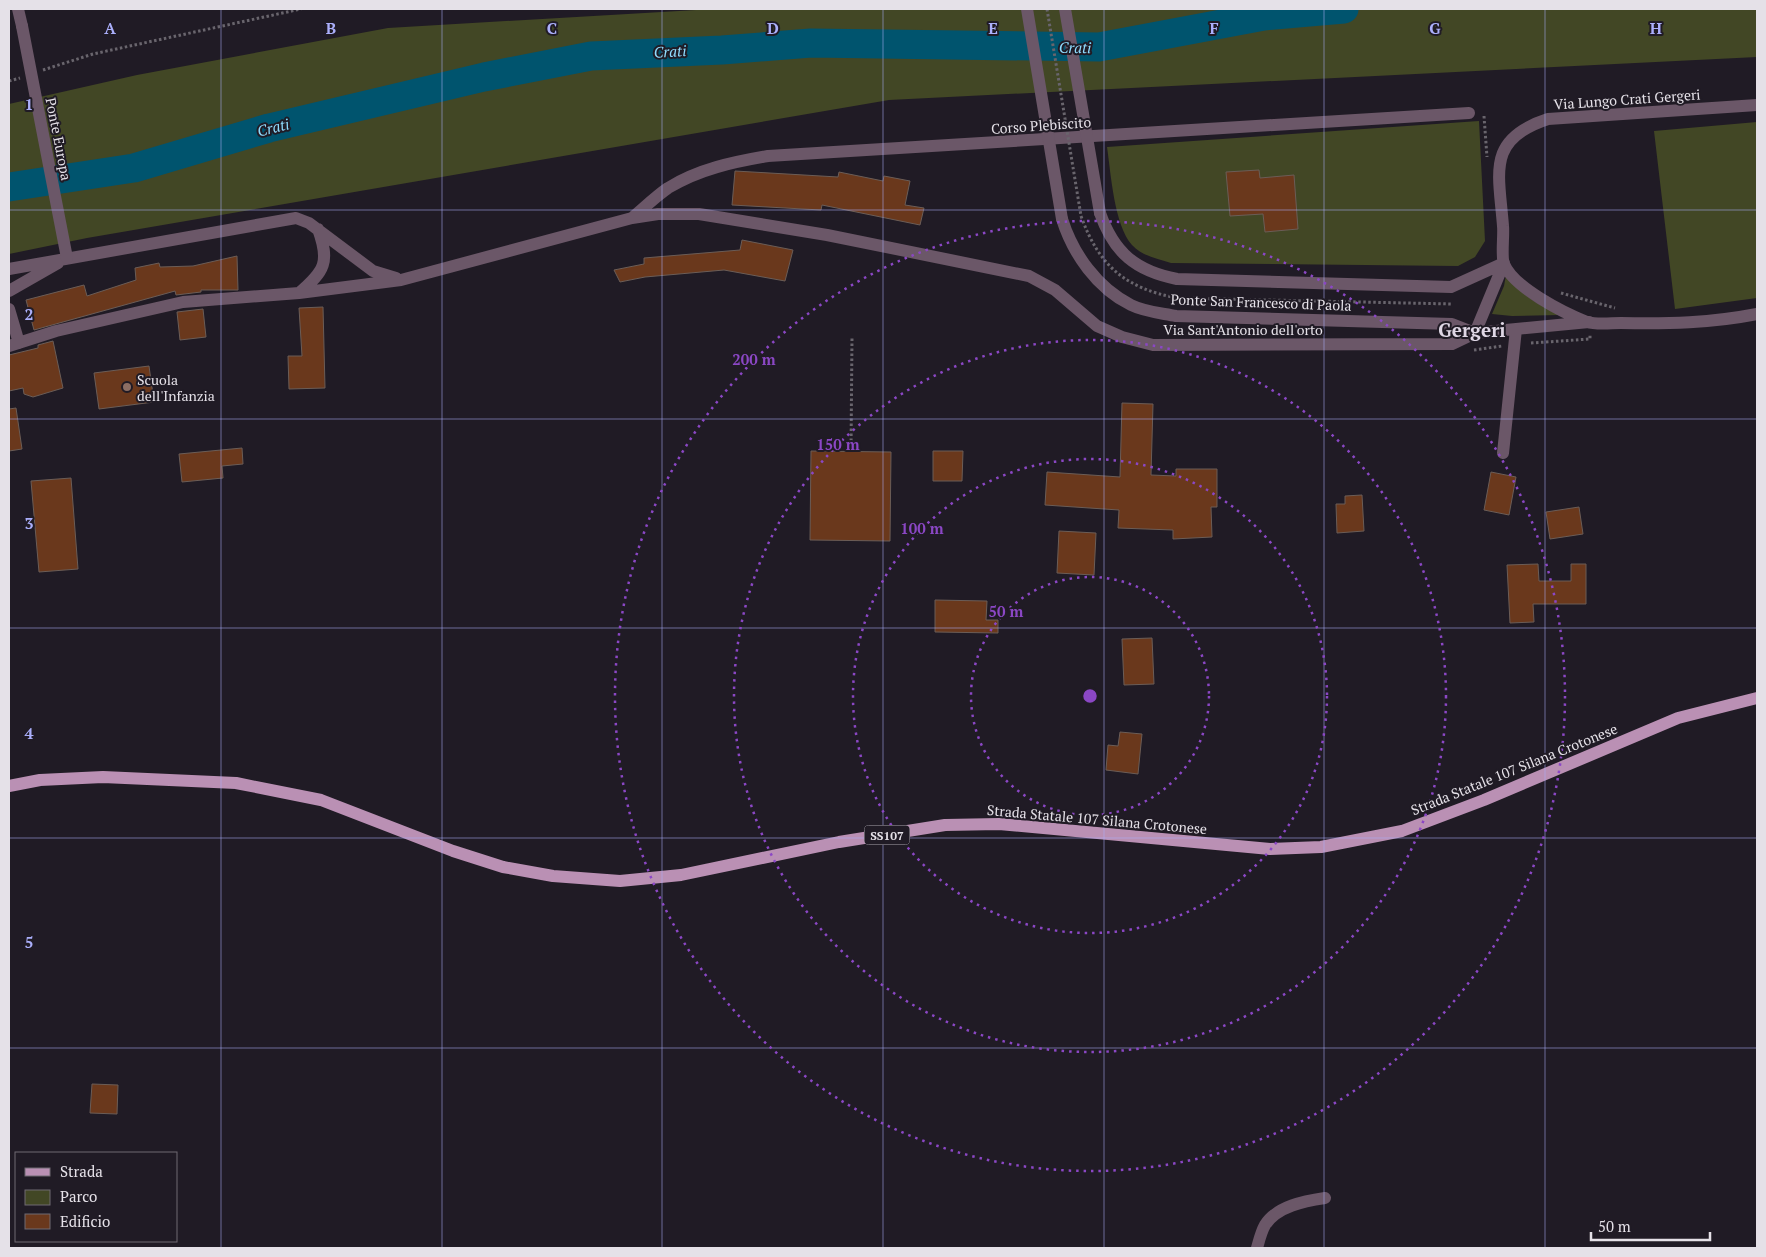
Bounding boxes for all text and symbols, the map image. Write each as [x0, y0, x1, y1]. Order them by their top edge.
text: A [104, 17, 116, 39]
text: B [326, 17, 336, 39]
text: C [547, 17, 557, 39]
text: D [767, 17, 779, 39]
text: E [988, 17, 998, 39]
text: F [1209, 17, 1219, 39]
text: G [1429, 17, 1441, 39]
text: H [1650, 17, 1662, 39]
water label: Crati [1059, 37, 1092, 57]
water label: Crati [653, 40, 688, 62]
street label: Via Lungo Crati Gergeri [1553, 84, 1701, 114]
text: 1 [24, 93, 34, 115]
street label: Ponte Europa [42, 96, 76, 182]
street label: Corso Plebiscito [990, 112, 1092, 138]
water label: Crati [255, 113, 292, 141]
street label: Ponte San Francesco di Paola [1170, 289, 1352, 315]
text: 2 [24, 303, 34, 325]
district label: Gergeri [1438, 317, 1506, 342]
street label: Via Sant'Antonio dell'orto [1163, 320, 1323, 339]
text: 200 m [732, 349, 776, 369]
place label: Scuola dell'Infanzia [137, 370, 215, 405]
marker: Scuola dell'Infanzia [121, 381, 133, 393]
text: 150 m [816, 434, 860, 454]
text: 3 [24, 512, 34, 534]
text: 100 m [900, 518, 944, 538]
text: 50 m [989, 601, 1024, 621]
centre of rings [1081, 687, 1099, 705]
street label: Strada Statale 107 Silana Crotonese [1408, 719, 1620, 819]
text: 4 [24, 722, 34, 744]
street label: Strada Statale 107 Silana Crotonese [986, 800, 1208, 838]
road number: SS107 [864, 826, 910, 844]
text: 5 [24, 931, 34, 953]
legend [15, 1152, 178, 1242]
text: Strada [60, 1161, 103, 1181]
text: Parco [60, 1186, 97, 1206]
scale bar [1591, 1210, 1710, 1242]
text: Edificio [60, 1211, 110, 1231]
text: 50 m [1598, 1216, 1631, 1236]

